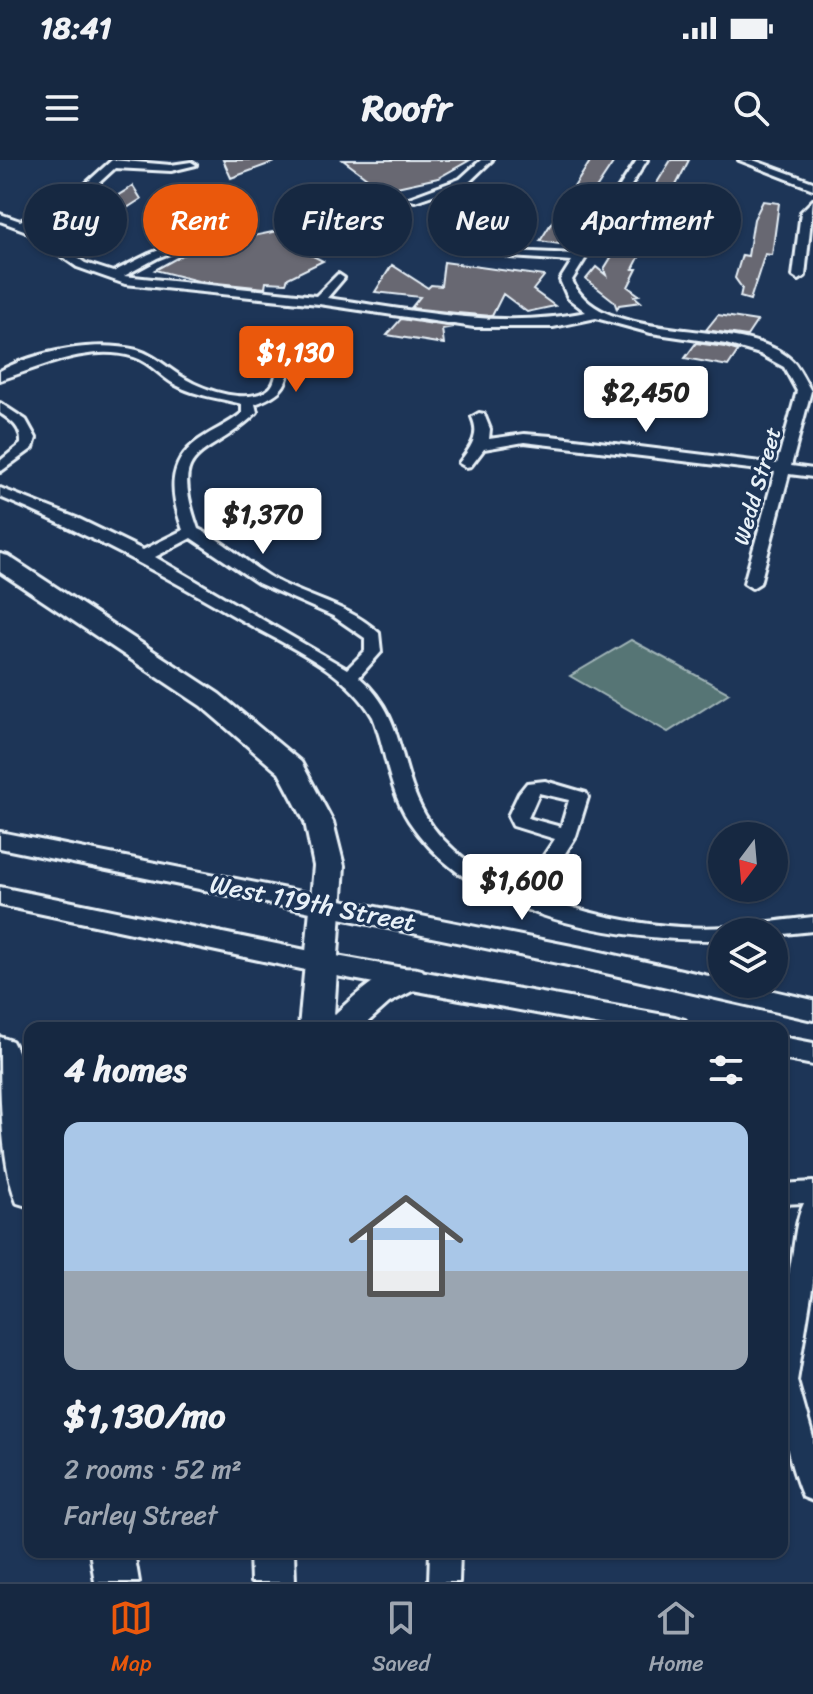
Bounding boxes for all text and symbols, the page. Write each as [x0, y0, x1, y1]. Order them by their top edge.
text: 18:41 [40, 1, 112, 55]
text: Roofr [362, 76, 451, 140]
icon: menu [40, 86, 84, 130]
icon: search [729, 86, 773, 130]
chip: Buy [24, 184, 127, 256]
chip: Rent [143, 184, 258, 256]
chip: Filters [274, 184, 412, 256]
chip: New [428, 184, 537, 256]
chip: Apartment [553, 184, 741, 256]
pin: $1,130 [231, 326, 361, 394]
text: $1,130 [257, 329, 335, 375]
pin: $2,450 [581, 366, 711, 434]
text: $2,450 [602, 369, 690, 415]
street label: Wedd Street [722, 422, 793, 550]
pin: $1,370 [198, 488, 328, 556]
text: $1,370 [222, 491, 304, 537]
north arrow [708, 822, 788, 902]
map controls [708, 822, 788, 998]
pin: $1,600 [457, 854, 587, 922]
text: $1,600 [480, 857, 564, 903]
street label: West 119th Street [206, 860, 420, 946]
button: layers [708, 918, 788, 998]
text: 4 homes [64, 1040, 187, 1100]
icon: filters [704, 1048, 748, 1092]
icon: home [334, 1174, 478, 1318]
text: $1,130/mo [64, 1386, 226, 1446]
text: 2 rooms · 52 m² [64, 1446, 242, 1492]
text: Farley Street [64, 1492, 217, 1538]
tab: Map [109, 1596, 153, 1683]
tab: Saved [372, 1596, 430, 1683]
tab: Home [649, 1596, 704, 1683]

